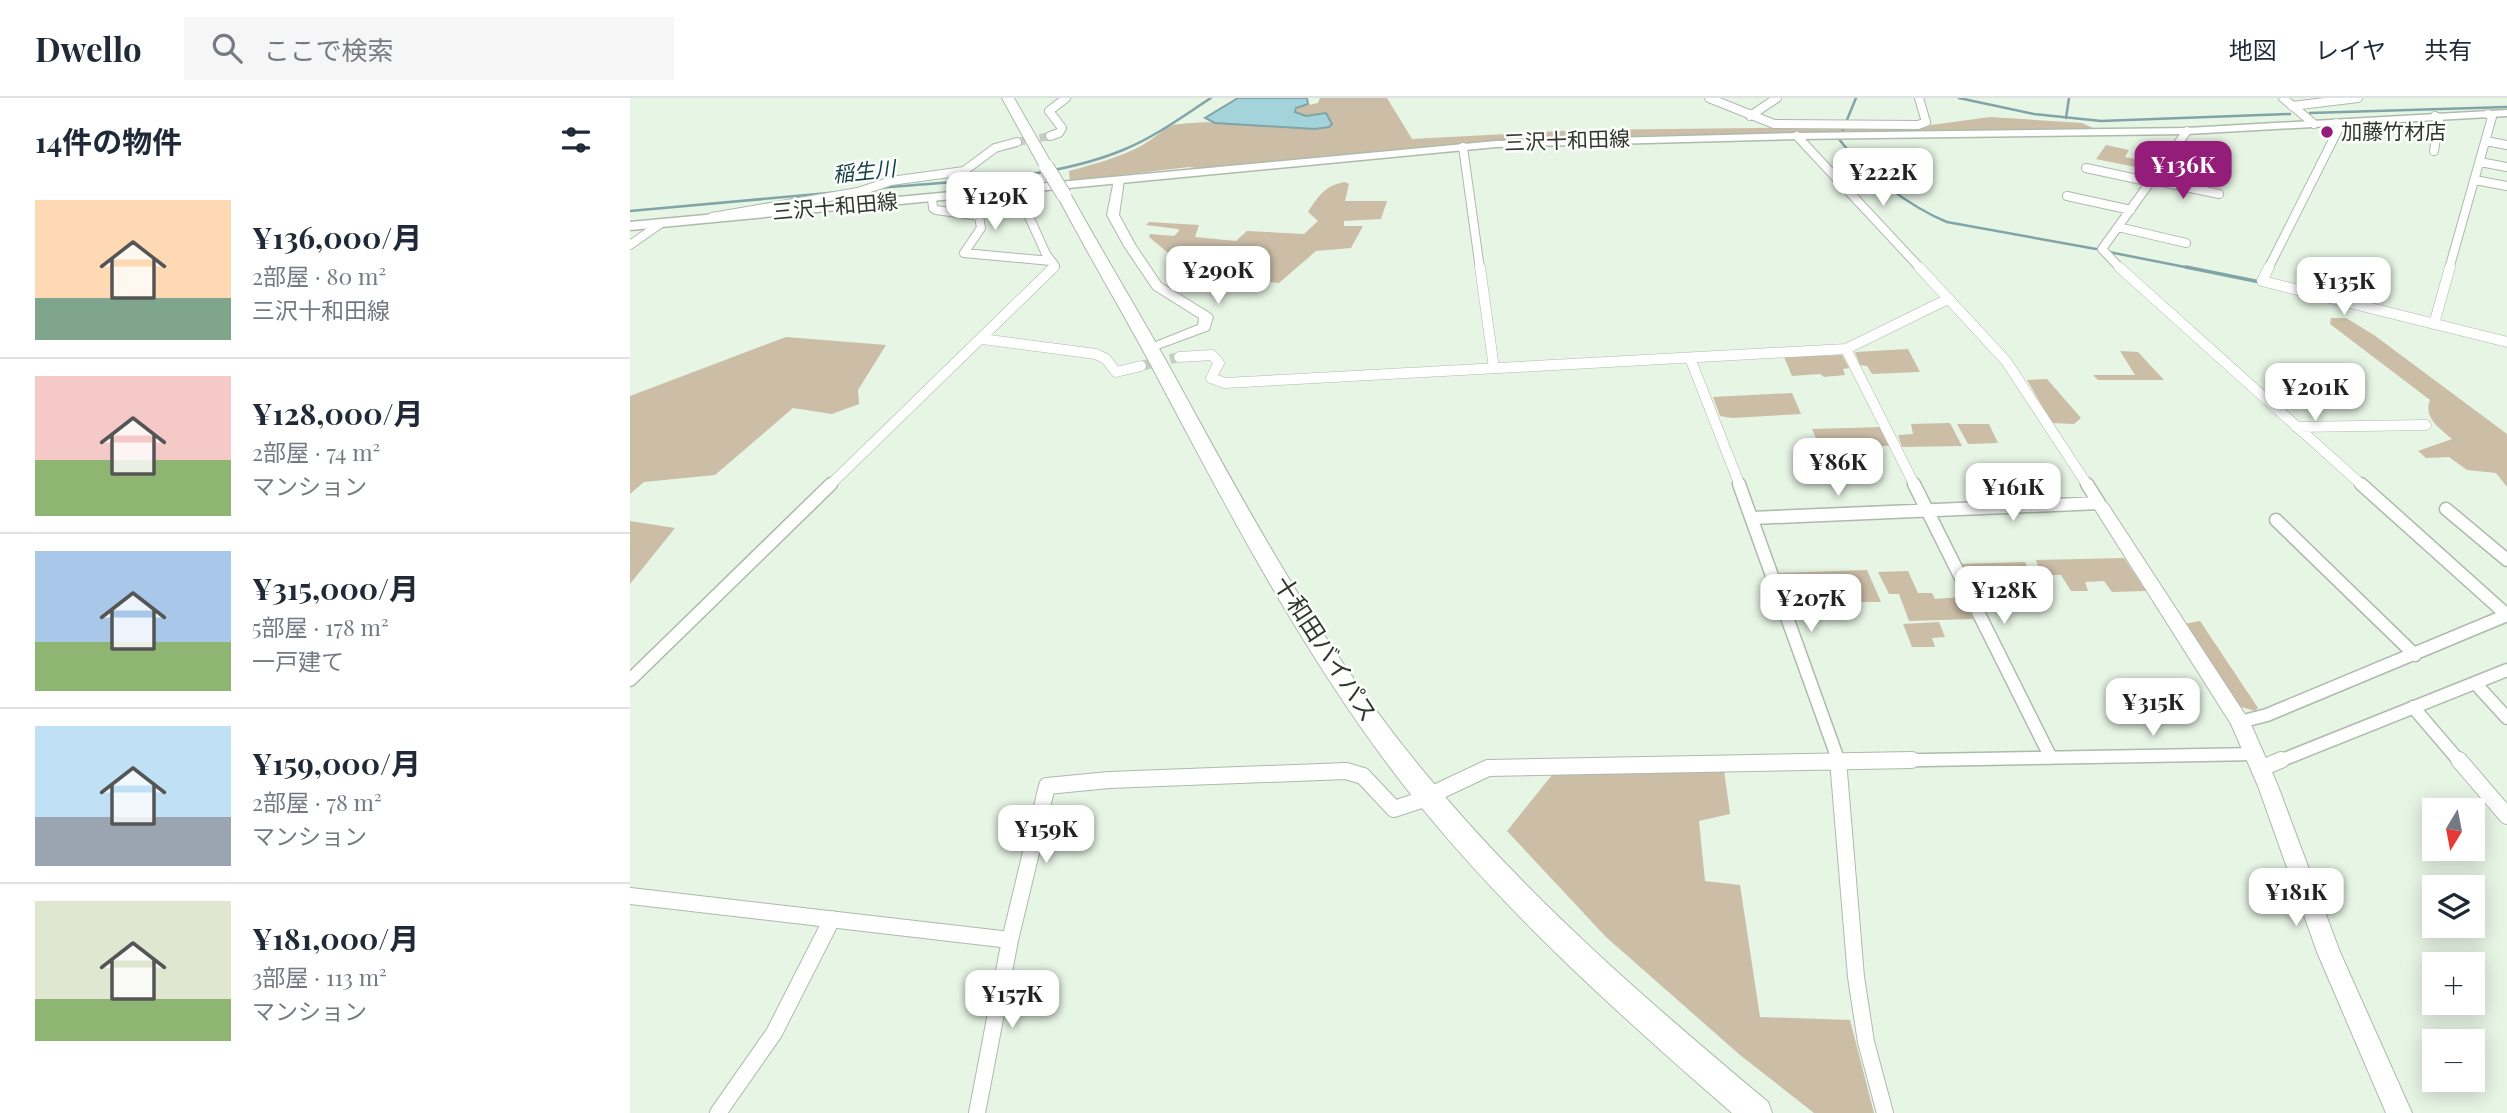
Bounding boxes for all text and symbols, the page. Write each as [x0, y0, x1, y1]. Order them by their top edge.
search box [184, 17, 674, 80]
text: Dwello [35, 26, 142, 70]
icon: search [208, 29, 246, 67]
text: ここで検索 [264, 32, 394, 67]
text: 地図 [2229, 33, 2277, 65]
text: レイヤ [2315, 33, 2386, 65]
text: 共有 [2424, 33, 2472, 65]
place label: 加藤竹材店 [2341, 116, 2446, 144]
text: 14件の物件 [35, 121, 182, 161]
icon: filters [557, 121, 595, 159]
street label: 三沢十和田線 [1503, 123, 1630, 155]
marker: 加藤竹材店 [2319, 124, 2335, 140]
pin: ¥136K [2134, 141, 2232, 201]
pin: ¥222K [1834, 148, 1932, 208]
text: ¥136K [2151, 148, 2215, 179]
water label: 稲生川 [831, 153, 899, 187]
text: ¥222K [1849, 155, 1917, 186]
pin: ¥129K [946, 172, 1044, 232]
text: ¥129K [962, 179, 1028, 210]
street label: 三沢十和田線 [771, 186, 899, 224]
text: ¥136,000/月 [252, 217, 422, 257]
icon: home [91, 228, 175, 312]
pin: ¥290K [1169, 246, 1267, 306]
text: ¥290K [1182, 253, 1254, 284]
pin: ¥135K [2295, 258, 2393, 317]
text: 2部屋 · 80 m² [252, 260, 386, 291]
text: ¥135K [2313, 264, 2375, 295]
text: 三沢十和田線 [252, 294, 390, 325]
pin: ¥201K [2266, 364, 2364, 423]
text: ¥201K [2281, 370, 2349, 401]
text: ¥128,000/月 [252, 393, 424, 433]
icon: home [91, 404, 175, 488]
text: 2部屋 · 74 m² [252, 436, 380, 467]
pin: ¥86K [1797, 438, 1879, 498]
text: ¥86K [1809, 445, 1867, 476]
pin: ¥161K [1964, 464, 2062, 523]
text: マンション [252, 470, 367, 501]
text: ¥161K [1982, 470, 2044, 501]
pin: ¥128K [1955, 566, 2053, 626]
text: ¥315,000/月 [252, 568, 419, 608]
street label: 十和田バイパス [1268, 569, 1386, 727]
text: ¥128K [1971, 573, 2037, 604]
pin: ¥207K [1762, 574, 1860, 634]
icon: home [91, 579, 175, 663]
text: ¥207K [1776, 581, 1846, 612]
text: 5部屋 · 178 m² [252, 611, 389, 642]
text: 一戸建て [252, 645, 344, 676]
pin: ¥315K [2104, 678, 2202, 738]
text: ¥315K [2122, 685, 2184, 716]
text: ¥159,000/月 [252, 743, 421, 783]
icon: home [91, 754, 175, 838]
text: 2部屋 · 78 m² [252, 786, 382, 817]
north arrow [2422, 798, 2485, 861]
map controls [2422, 798, 2485, 1092]
pin: ¥159K [997, 806, 1095, 865]
text: ¥159K [1014, 812, 1078, 843]
text: マンション [252, 820, 367, 851]
pin: ¥181K [2247, 868, 2345, 928]
text: ¥181K [2265, 875, 2327, 906]
button: layers [2422, 875, 2485, 938]
text: ¥181,000/月 [252, 918, 419, 958]
icon: home [91, 929, 175, 1013]
button: + [2422, 952, 2485, 1015]
text: 3部屋 · 113 m² [252, 961, 387, 992]
pin: ¥157K [963, 970, 1061, 1030]
text: ¥157K [981, 977, 1043, 1008]
text: マンション [252, 995, 367, 1026]
button: − [2422, 1029, 2485, 1092]

